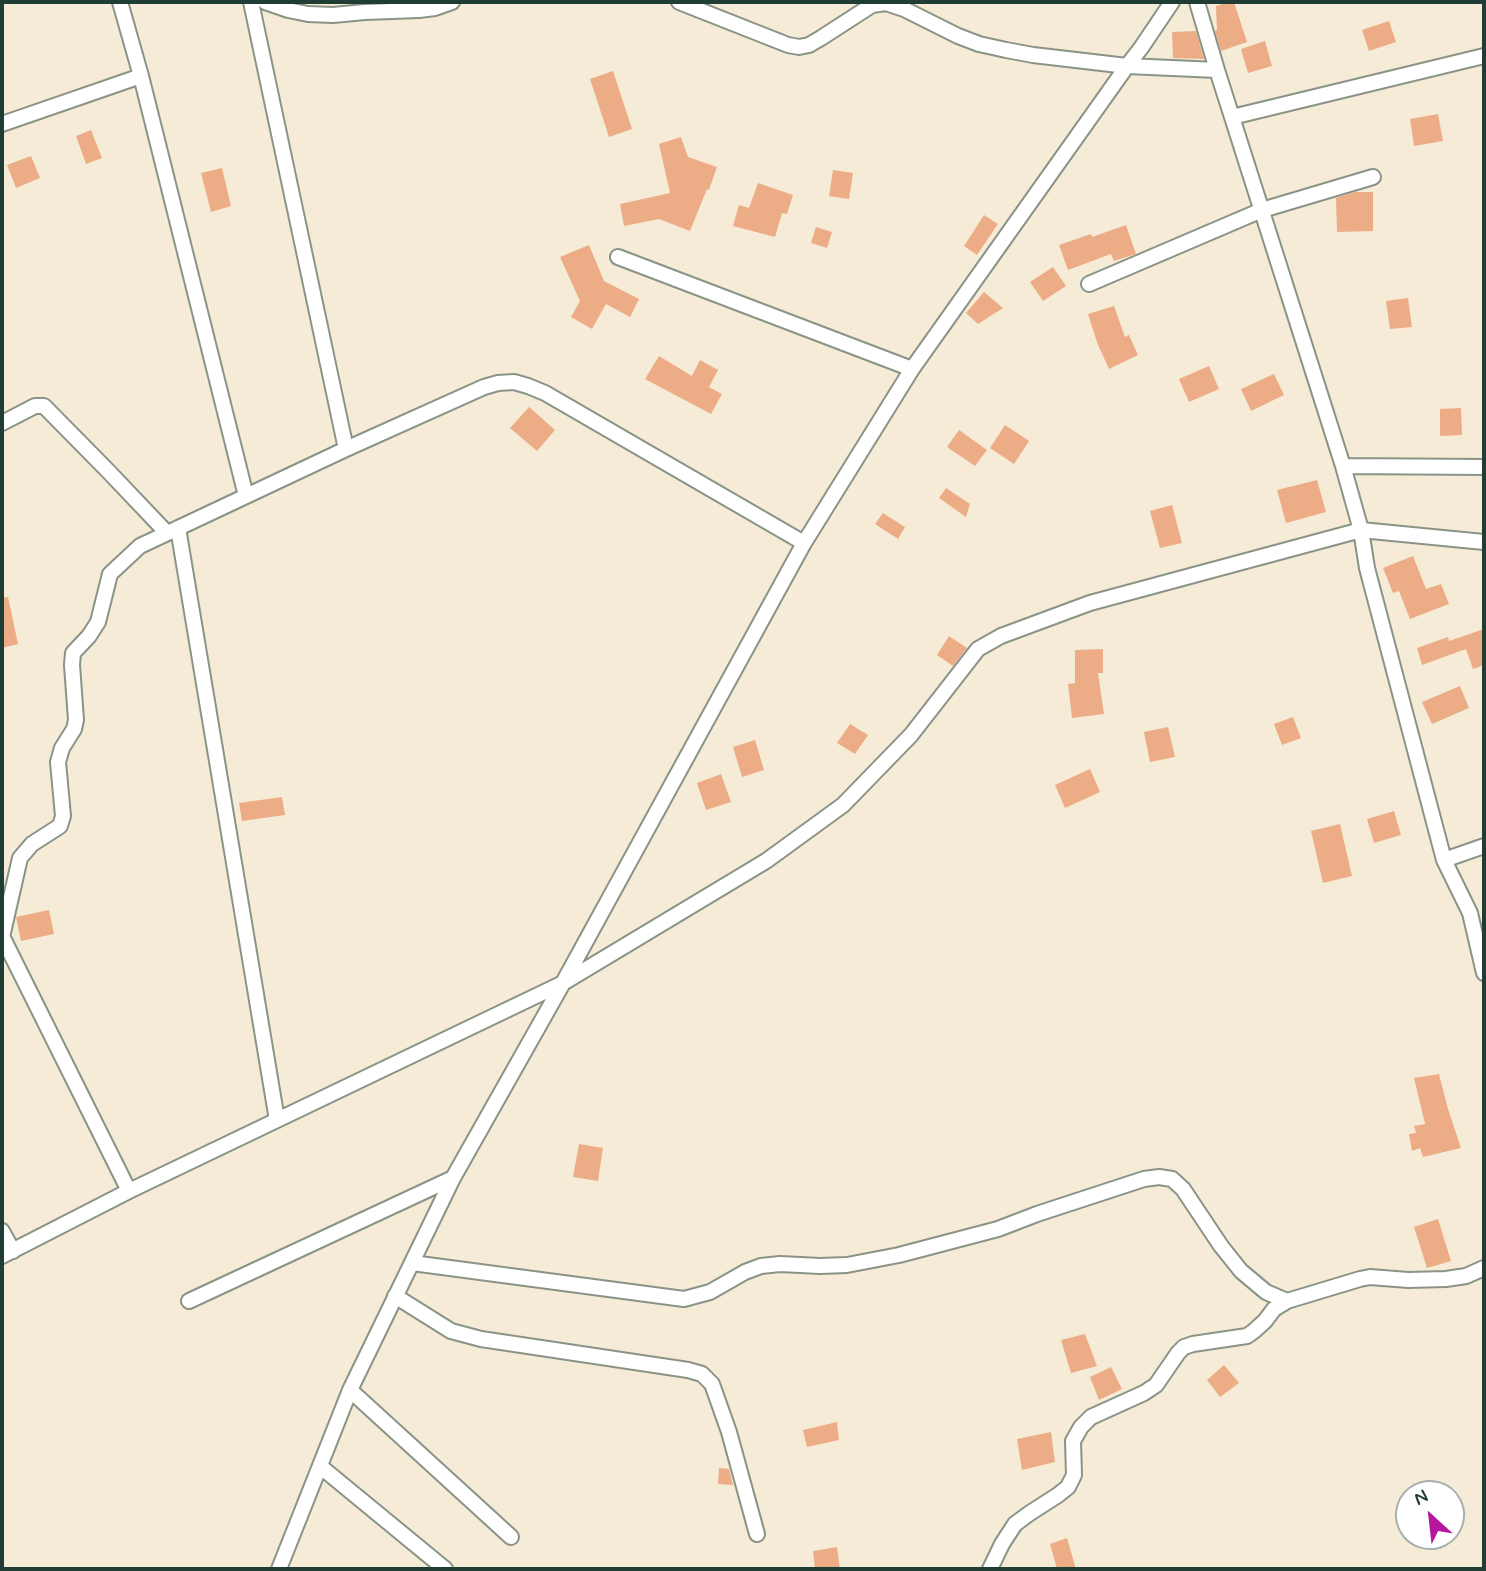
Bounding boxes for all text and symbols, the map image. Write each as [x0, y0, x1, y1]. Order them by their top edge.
north arrow [1395, 1480, 1465, 1550]
text: N [1410, 1484, 1432, 1512]

